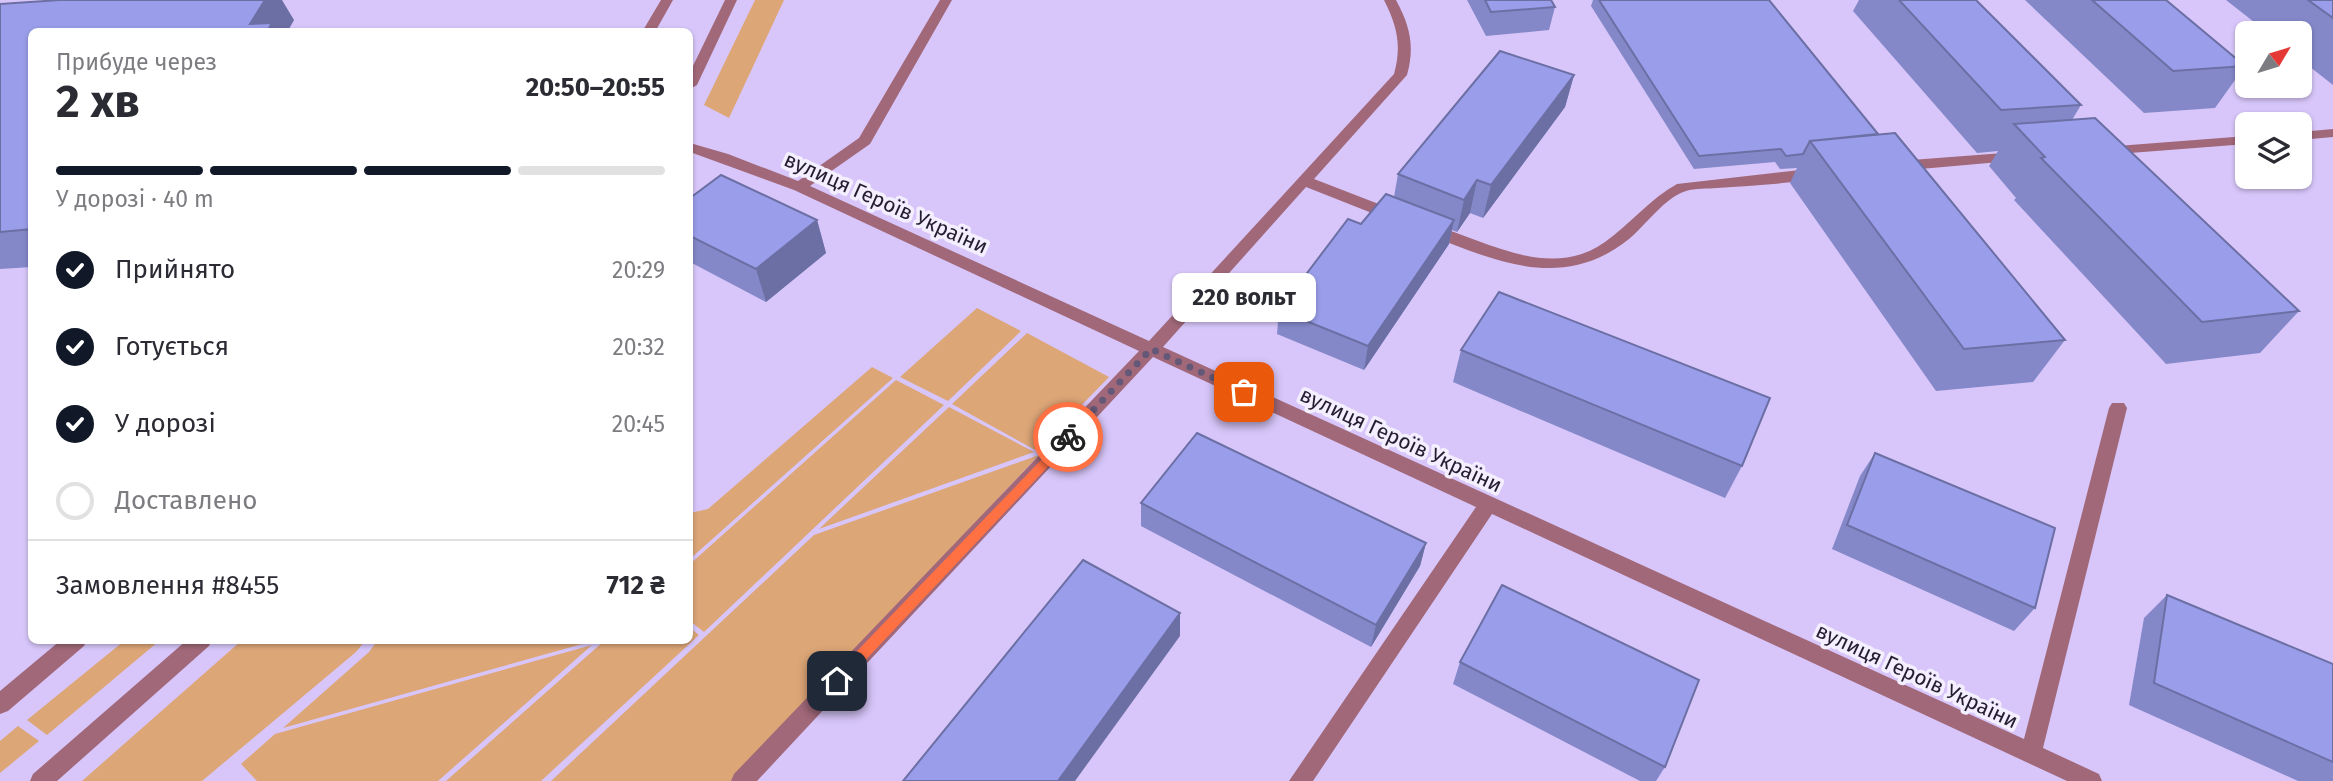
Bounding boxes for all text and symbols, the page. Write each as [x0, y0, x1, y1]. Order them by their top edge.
north arrow [2235, 21, 2312, 98]
map controls [2235, 21, 2312, 189]
text: Прибуде через [56, 48, 217, 76]
text: 20:50–20:55 [526, 72, 665, 103]
text: 2 хв [56, 74, 140, 129]
button: layers [2235, 112, 2312, 189]
street label: вулиця Героїв України [780, 146, 992, 260]
text: У дорозі · 40 m [56, 185, 214, 213]
icon: check [56, 251, 94, 289]
text: Прийнято [115, 254, 235, 285]
text: 20:29 [612, 256, 665, 284]
callout: 220 вольт [1172, 273, 1316, 322]
text: 220 вольт [1192, 283, 1296, 311]
icon: check [56, 328, 94, 366]
text: Готується [115, 331, 229, 362]
text: 20:32 [612, 333, 665, 361]
pin [1214, 362, 1274, 422]
icon: bag [1225, 373, 1263, 411]
street label: вулиця Героїв України [1296, 382, 1506, 498]
courier [1033, 402, 1103, 472]
icon: check [56, 405, 94, 443]
text: У дорозі [115, 408, 216, 439]
text: 20:45 [612, 410, 665, 438]
icon: bike [1049, 418, 1087, 456]
text: Доставлено [115, 485, 257, 516]
text: Замовлення #8455 [56, 570, 279, 601]
text: 712 ₴ [607, 570, 665, 601]
street label: вулиця Героїв України [1812, 618, 2022, 734]
pin [807, 651, 867, 711]
icon: home [818, 662, 856, 700]

